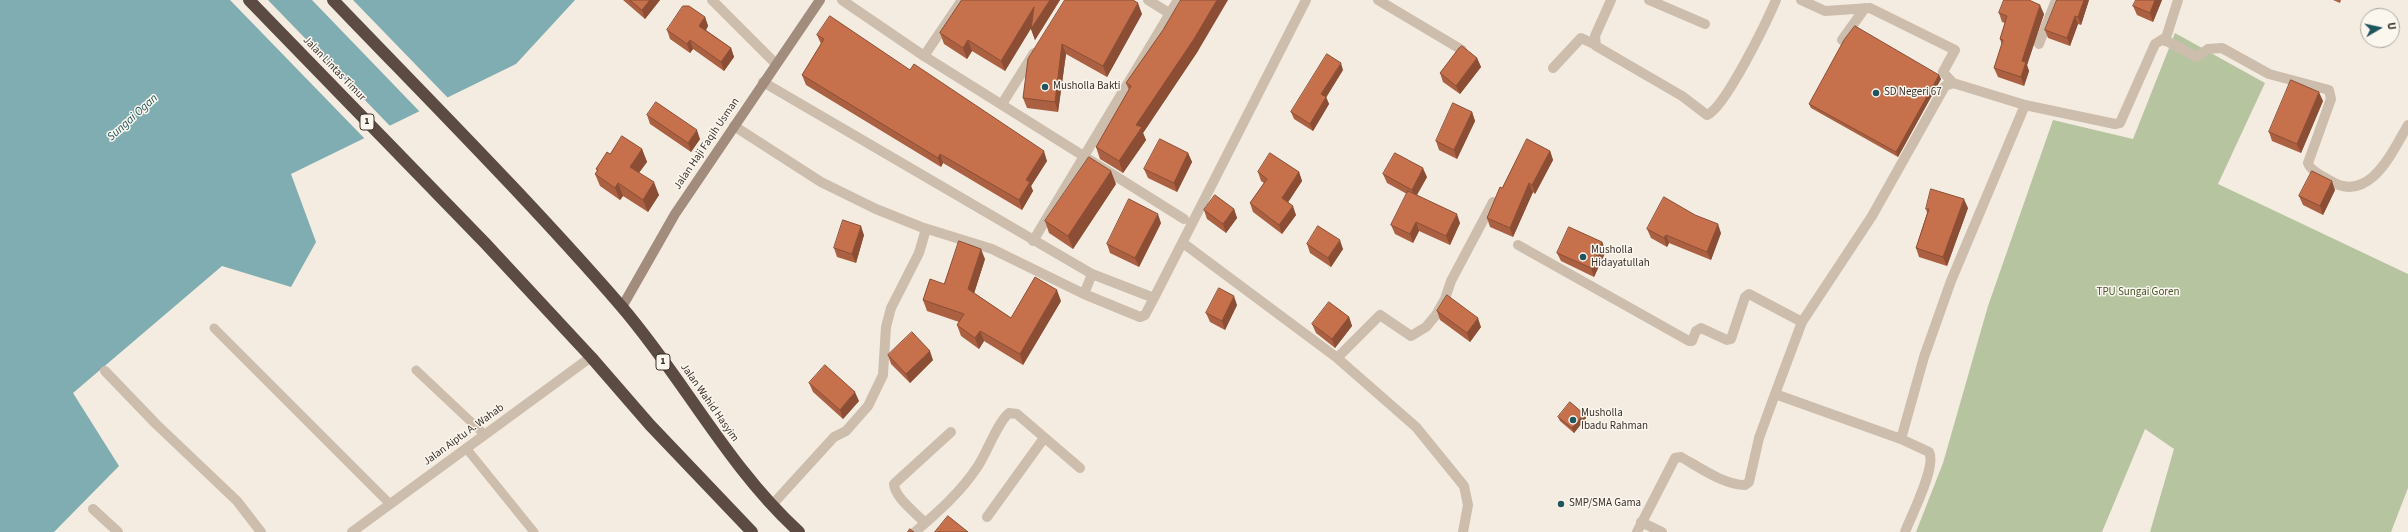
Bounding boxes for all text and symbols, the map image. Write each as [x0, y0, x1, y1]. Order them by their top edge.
north arrow [2360, 8, 2400, 48]
text: U [2383, 21, 2399, 31]
street label: Jalan Lintas Timur [300, 34, 368, 104]
place label: Musholla Bakti [1053, 80, 1121, 94]
marker: Musholla Bakti [1040, 82, 1050, 92]
place label: SD Negeri 67 [1884, 86, 1942, 100]
marker: SD Negeri 67 [1871, 88, 1881, 98]
water label: Sungai Ogan [105, 91, 161, 145]
street label: Jalan Haji Faqih Usman [671, 96, 743, 192]
road number: 1 [360, 114, 374, 130]
place label: Musholla Hidayatullah [1591, 244, 1650, 270]
marker: Musholla Hidayatullah [1578, 252, 1588, 262]
park label: TPU Sungai Goren [2096, 286, 2180, 300]
road number: 1 [656, 354, 670, 370]
street label: Jalan Wahid Hasyim [677, 361, 741, 445]
street label: Jalan Aiptu A. Wahab [421, 401, 507, 469]
place label: Musholla Ibadu Rahman [1581, 407, 1648, 433]
marker: Musholla Ibadu Rahman [1568, 415, 1578, 425]
place label: SMP/SMA Gama [1569, 497, 1641, 511]
marker: SMP/SMA Gama [1556, 499, 1566, 509]

